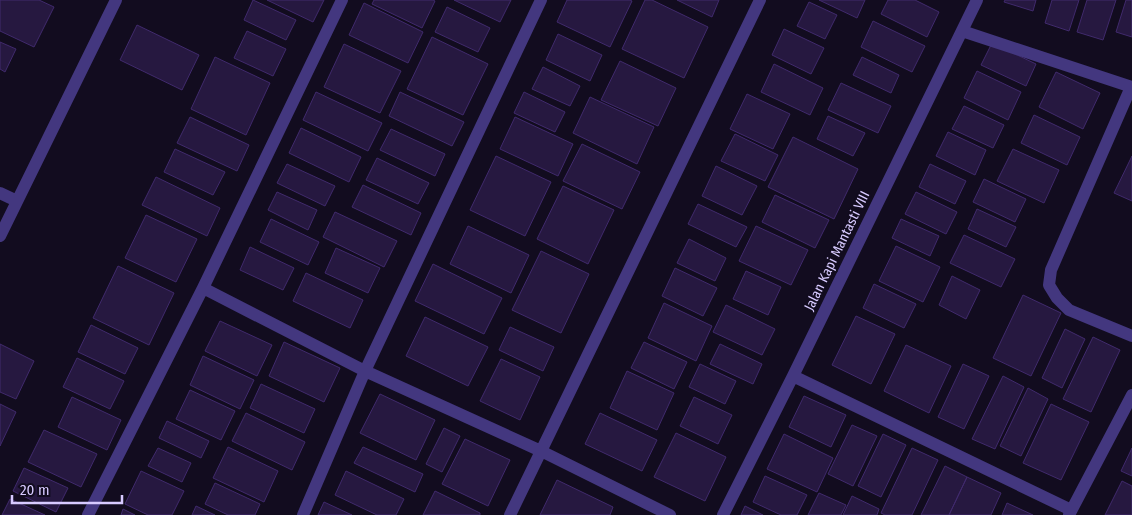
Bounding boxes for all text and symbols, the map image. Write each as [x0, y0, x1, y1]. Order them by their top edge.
street label: Jalan Kapi Mantasti VIII [801, 188, 873, 314]
scale bar [12, 472, 122, 504]
text: 20 m [20, 481, 50, 499]

